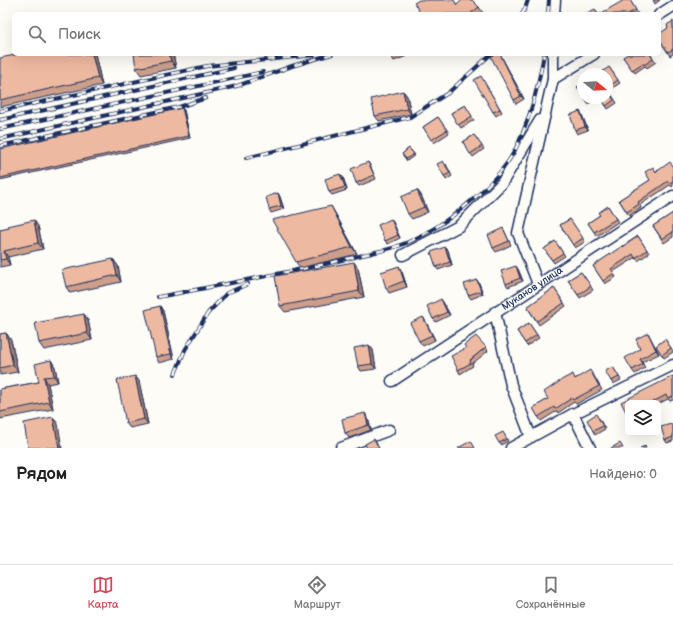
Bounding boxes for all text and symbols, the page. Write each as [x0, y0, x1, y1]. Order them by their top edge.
search box [12, 12, 661, 56]
icon: search [26, 23, 48, 45]
text: Поиск [58, 25, 101, 44]
north arrow [577, 68, 613, 104]
street label: Муканов улица [500, 264, 565, 313]
map controls [625, 400, 661, 436]
button: layers [625, 400, 661, 436]
text: Рядом [16, 464, 67, 484]
text: Найдено: 0 [589, 466, 657, 482]
tab: Карта [88, 574, 119, 611]
tab: Маршрут [294, 574, 341, 611]
tab: Сохранённые [516, 574, 585, 611]

